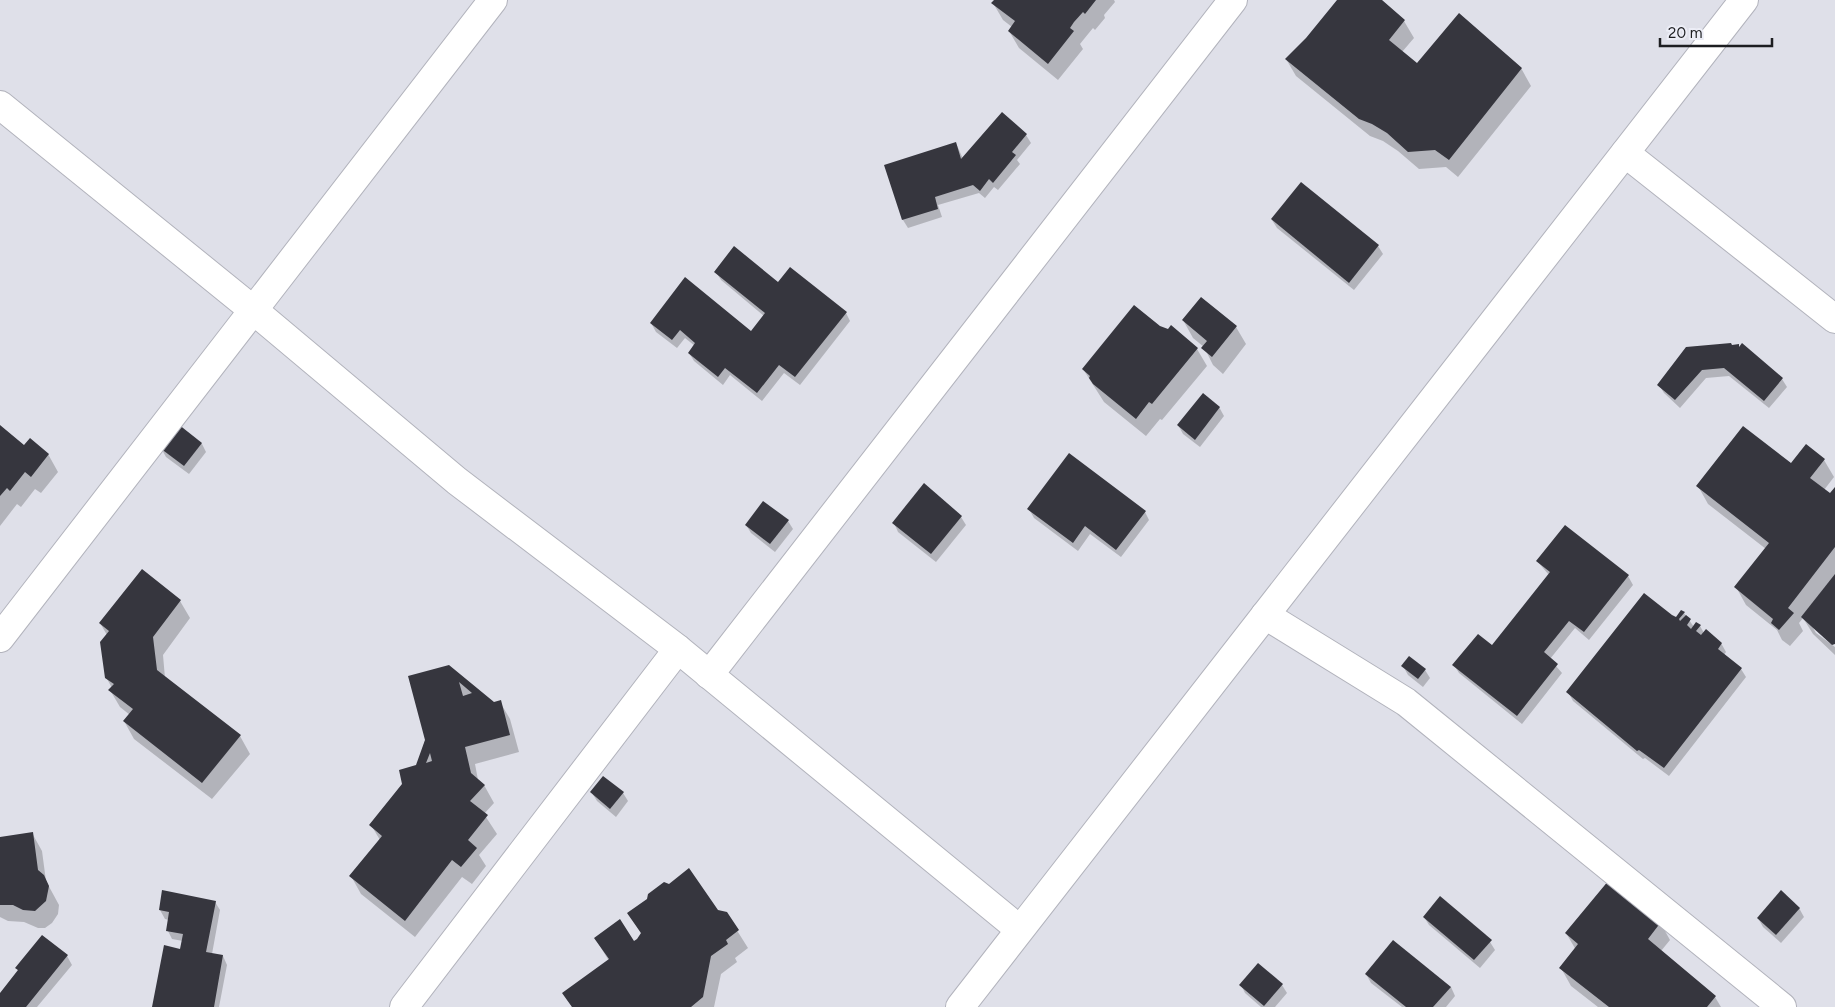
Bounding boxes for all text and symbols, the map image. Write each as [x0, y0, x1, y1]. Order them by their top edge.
scale bar [1660, 15, 1772, 47]
text: 20 m [1668, 24, 1702, 42]

